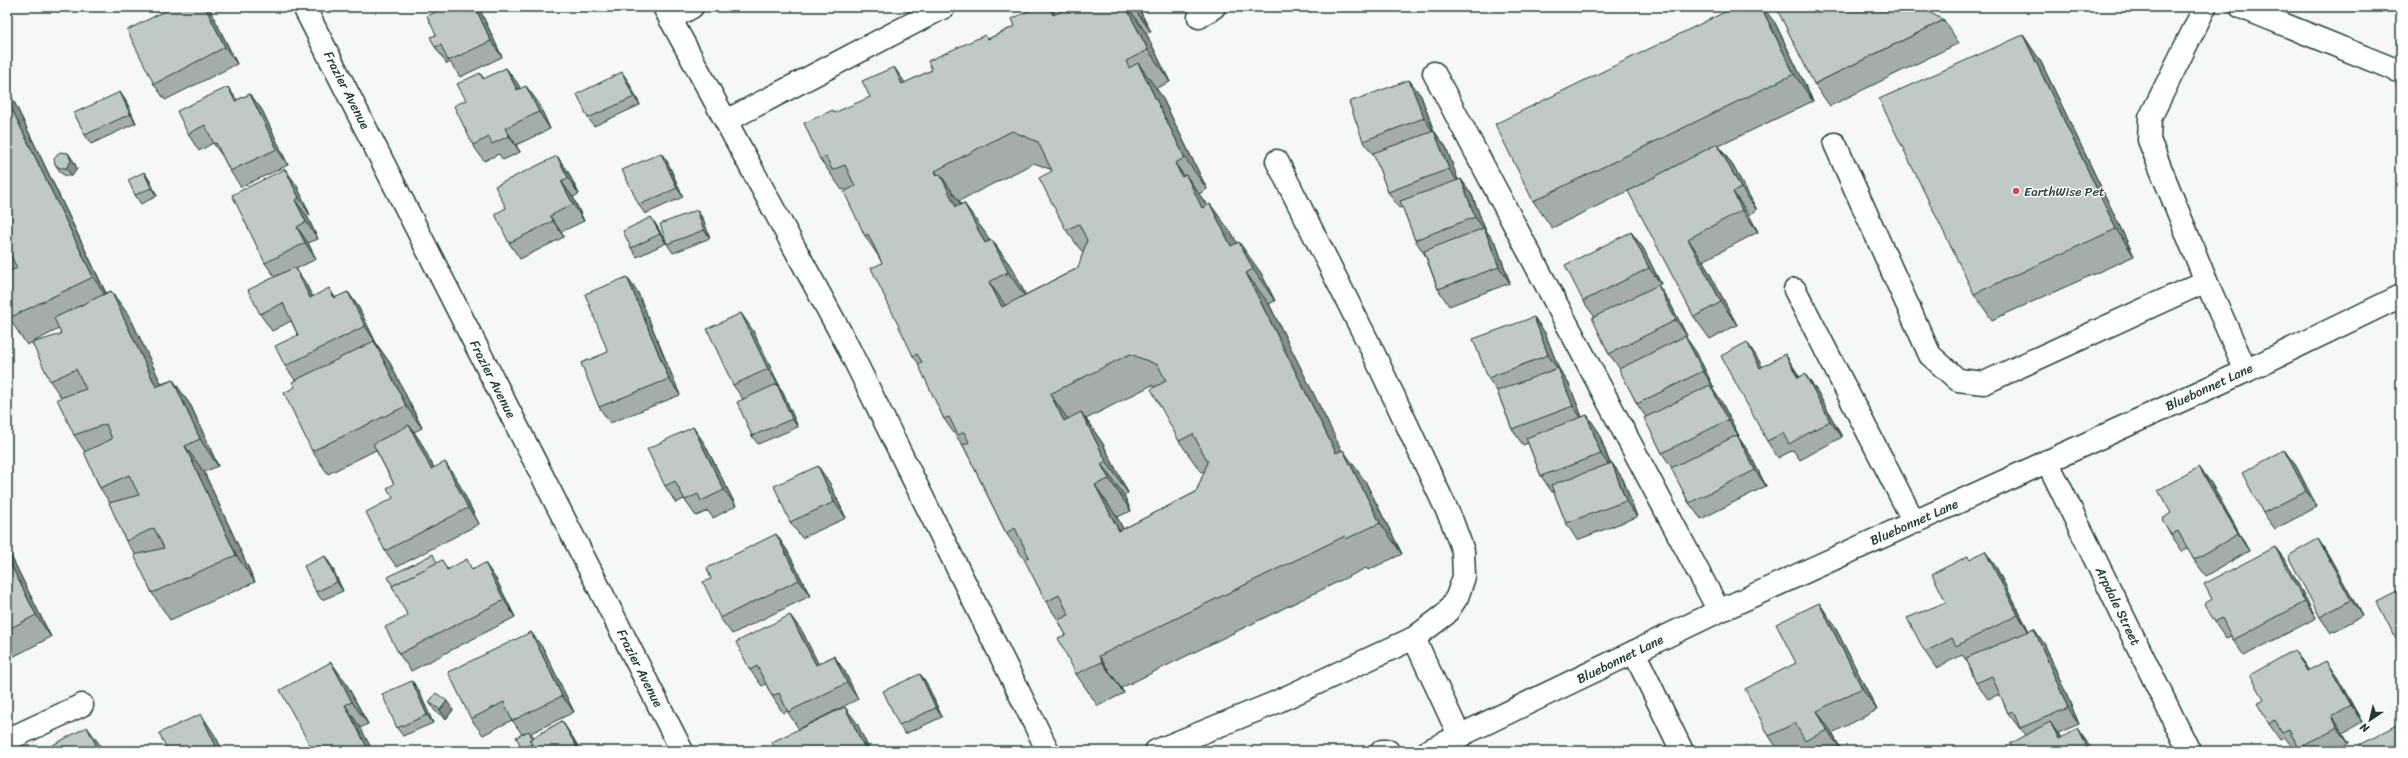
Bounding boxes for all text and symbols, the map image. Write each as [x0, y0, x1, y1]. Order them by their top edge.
street label: Frazier Avenue [317, 47, 377, 133]
place label: EarthWise Pet [2024, 180, 2105, 203]
marker: EarthWise Pet [2011, 186, 2021, 196]
street label: Frazier Avenue [463, 336, 523, 422]
street label: Bluebonnet Lane [2161, 357, 2257, 417]
street label: Bluebonnet Lane [1866, 492, 1962, 552]
street label: Arpdale Street [2088, 562, 2147, 650]
street label: Frazier Avenue [610, 625, 670, 711]
street label: Bluebonnet Lane [1572, 628, 1668, 690]
north arrow [2350, 700, 2390, 740]
text: N [2356, 718, 2374, 738]

